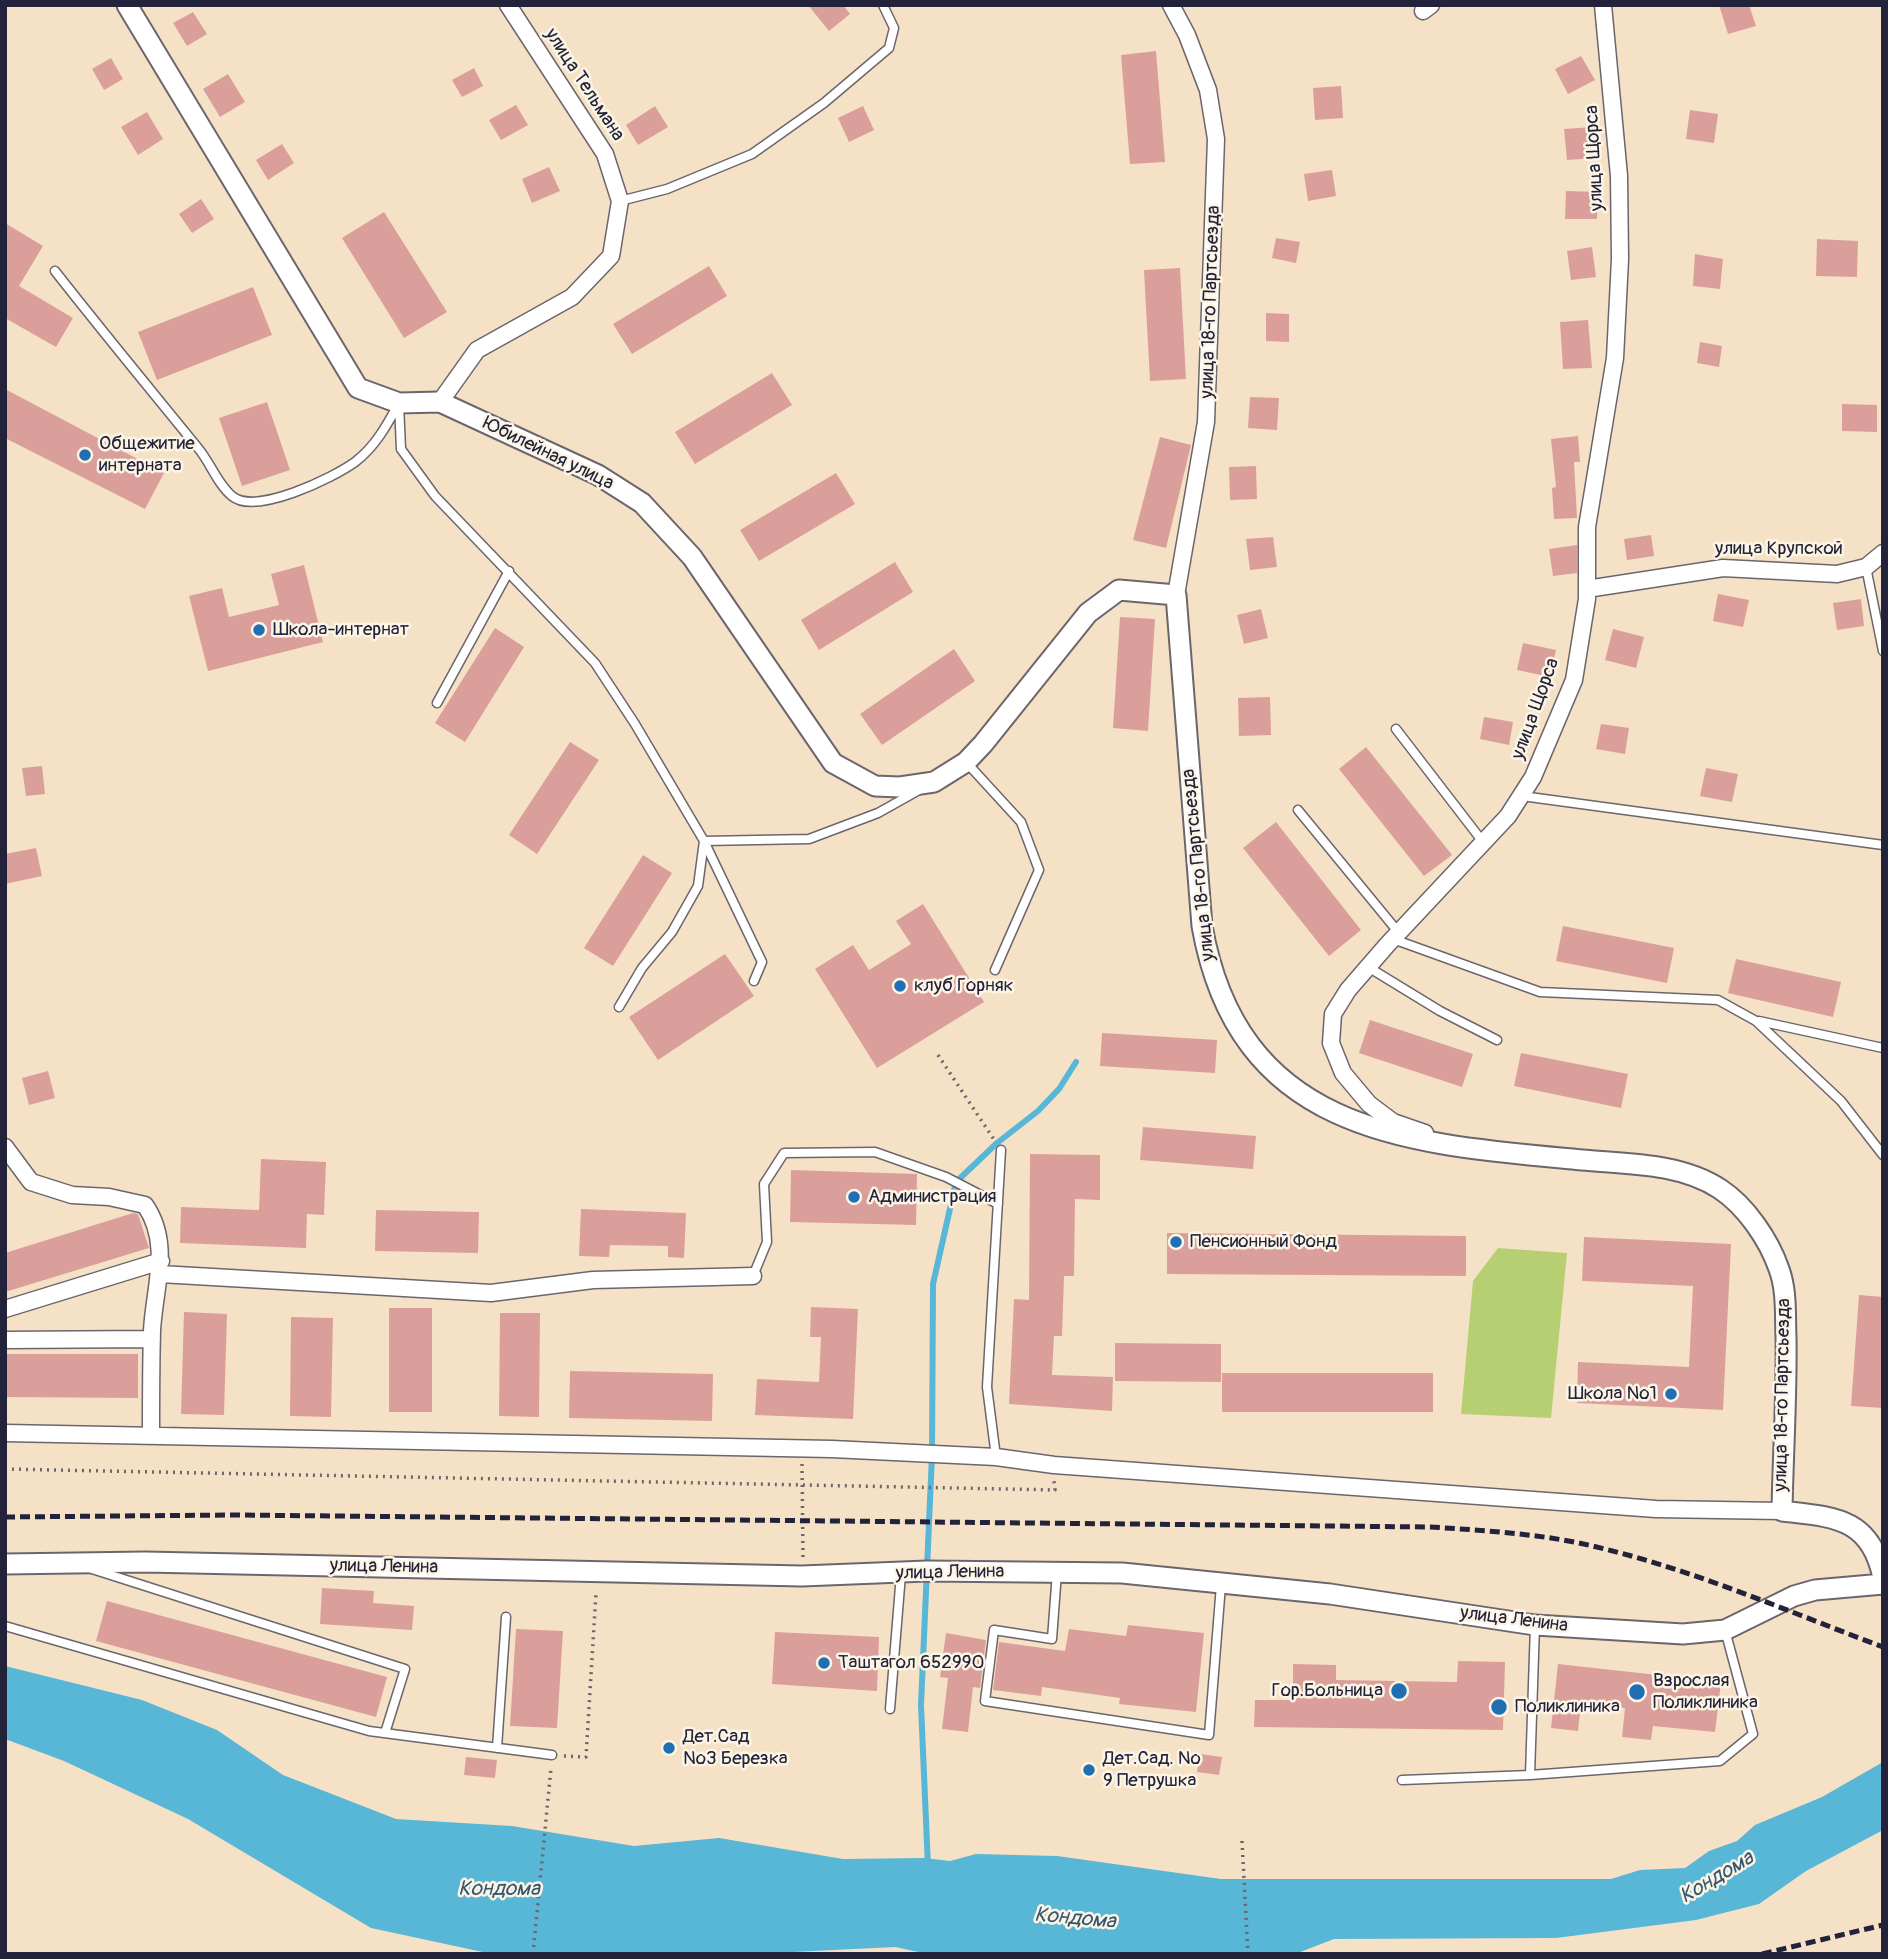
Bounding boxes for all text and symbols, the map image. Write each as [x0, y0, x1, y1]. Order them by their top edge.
street label: улица Тельмана [539, 24, 629, 146]
street label: улица Щорса [1581, 104, 1609, 212]
street label: улица 18-го Партсьезда [1196, 205, 1226, 399]
street label: Юбилейная улица [479, 412, 617, 496]
place label: Общежитие интерната [99, 433, 195, 477]
marker: Общежитие интерната [77, 447, 93, 463]
street label: улица Крупской [1715, 538, 1843, 560]
place label: Школа-интернат [273, 619, 409, 641]
marker: Школа-интернат [251, 622, 267, 638]
street label: улица Щорса [1507, 655, 1565, 763]
street label: улица 18-го Партсьезда [1178, 768, 1220, 962]
place label: клуб Горняк [914, 975, 1013, 997]
marker: клуб Горняк [892, 978, 908, 994]
place label: Администрация [868, 1186, 997, 1208]
marker: Администрация [846, 1189, 862, 1205]
place label: Пенсионный Фонд [1190, 1231, 1337, 1253]
marker: Пенсионный Фонд [1168, 1234, 1184, 1250]
street label: улица 18-го Партсьезда [1770, 1298, 1796, 1492]
place label: Школа №1 [1568, 1383, 1657, 1405]
marker: Школа №1 [1663, 1386, 1679, 1402]
street label: улица Ленина [330, 1555, 438, 1579]
street label: улица Ленина [896, 1561, 1004, 1585]
street label: улица Ленина [1459, 1602, 1569, 1638]
place label: Таштагол 652990 [838, 1652, 985, 1674]
marker: Таштагол 652990 [816, 1655, 832, 1671]
place label: Взрослая Поликлиника [1653, 1670, 1758, 1714]
place label: Гор.Больница [1272, 1680, 1383, 1702]
marker: Гор.Больница [1389, 1681, 1409, 1701]
marker: Взрослая Поликлиника [1627, 1682, 1647, 1702]
place label: Поликлиника [1515, 1696, 1620, 1718]
marker: Поликлиника [1489, 1697, 1509, 1717]
place label: Дет.Сад №3 Березка [683, 1726, 788, 1770]
marker: Дет.Сад №3 Березка [661, 1740, 677, 1756]
place label: Дет.Сад. № 9 Петрушка [1103, 1748, 1201, 1792]
marker: Дет.Сад. № 9 Петрушка [1081, 1762, 1097, 1778]
water label: Кондома [1676, 1846, 1758, 1910]
water label: Кондома [458, 1877, 540, 1903]
water label: Кондома [1033, 1903, 1117, 1935]

